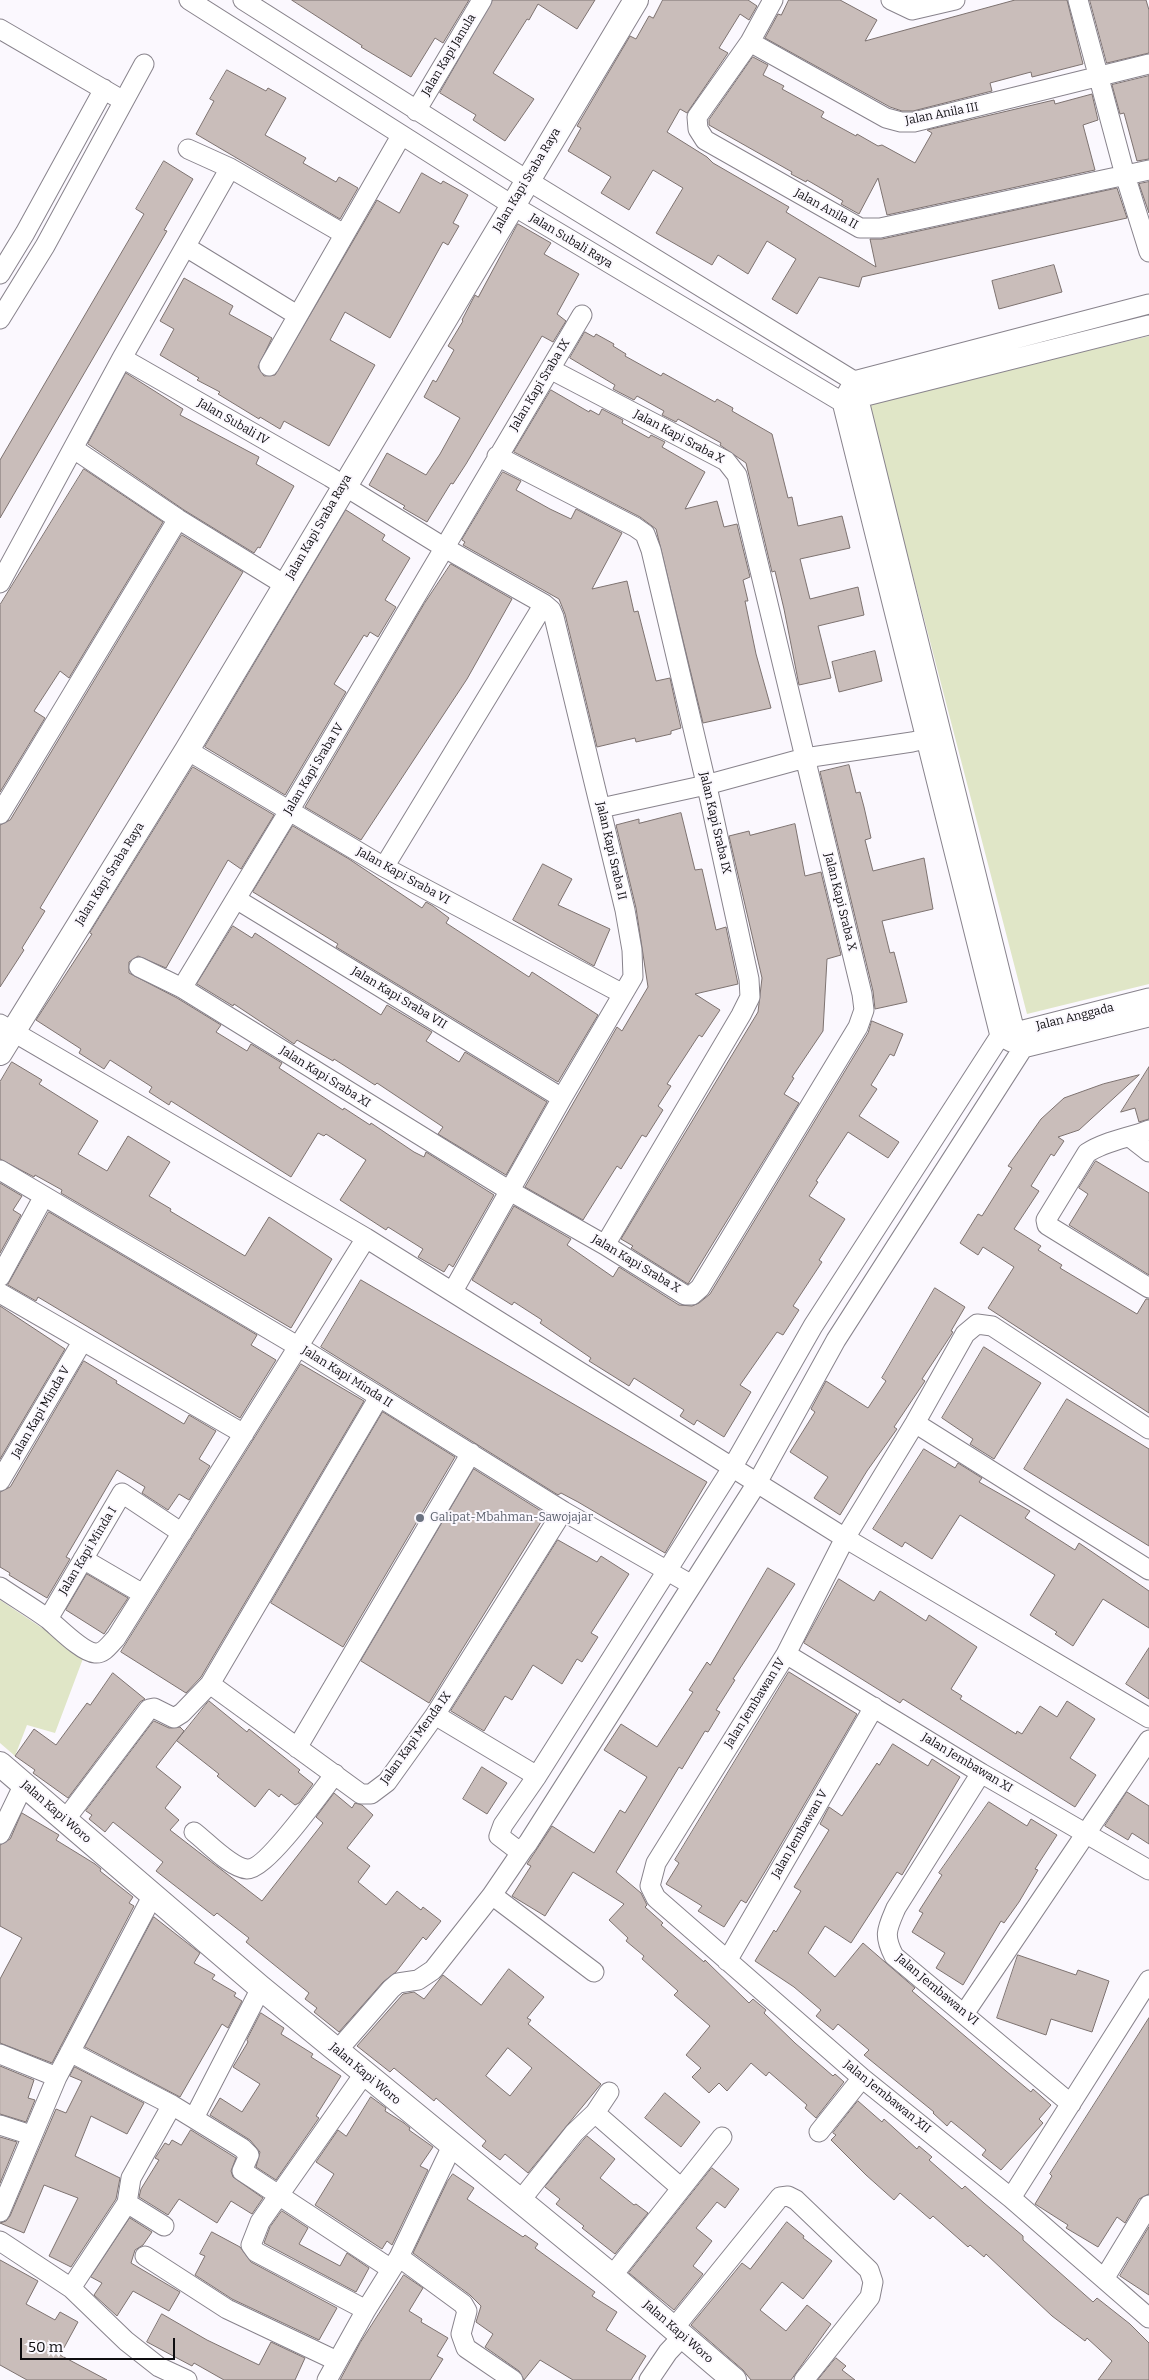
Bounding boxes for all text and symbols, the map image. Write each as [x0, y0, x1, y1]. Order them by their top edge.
street label: Jalan Kapi Janula [419, 11, 479, 99]
street label: Jalan Anila III [904, 100, 980, 128]
street label: Jalan Kapi Sraba Raya [490, 125, 564, 235]
street label: Jalan Anila II [792, 186, 860, 232]
street label: Jalan Subali Raya [527, 211, 615, 271]
street label: Jalan Kapi Sraba IX [507, 337, 573, 433]
street label: Jalan Subali IV [195, 396, 271, 448]
street label: Jalan Kapi Sraba X [631, 407, 727, 467]
street label: Jalan Kapi Sraba Raya [283, 472, 355, 582]
street label: Jalan Kapi Sraba IV [281, 721, 347, 817]
street label: Jalan Kapi Sraba IX [696, 771, 734, 875]
street label: Jalan Kapi Sraba II [593, 800, 629, 902]
street label: Jalan Kapi Sraba Raya [72, 820, 148, 928]
street label: Jalan Kapi Sraba VI [354, 844, 452, 908]
street label: Jalan Kapi Sraba X [821, 852, 859, 952]
street label: Jalan Kapi Sraba VII [349, 964, 449, 1032]
street label: Jalan Anggada [1035, 1000, 1115, 1034]
street label: Jalan Kapi Sraba XI [277, 1043, 373, 1111]
street label: Jalan Kapi Sraba X [589, 1232, 683, 1296]
street label: Jalan Kapi Minda II [299, 1343, 395, 1411]
street label: Jalan Kapi Minda V [9, 1363, 73, 1461]
street label: Jalan Kapi Minda I [56, 1505, 120, 1597]
place label: Galipat-Mbahman-Sawojajar [430, 1511, 593, 1525]
marker: Galipat-Mbahman-Sawojajar [414, 1512, 426, 1524]
street label: Jalan Jembawan IV [722, 1655, 788, 1751]
street label: Jalan Kapi Menda IX [378, 1689, 454, 1787]
street label: Jalan Jembawan XI [919, 1730, 1015, 1796]
street label: Jalan Kapi Woro [18, 1778, 94, 1846]
street label: Jalan Jembawan V [769, 1787, 831, 1881]
street label: Jalan Jembawan VI [893, 1951, 981, 2029]
street label: Jalan Kapi Woro [327, 2040, 403, 2108]
street label: Jalan Jembawan XII [841, 2058, 933, 2136]
street label: Jalan Kapi Woro [640, 2298, 716, 2366]
scale bar [22, 2328, 178, 2360]
text: 50 m [28, 2338, 63, 2356]

